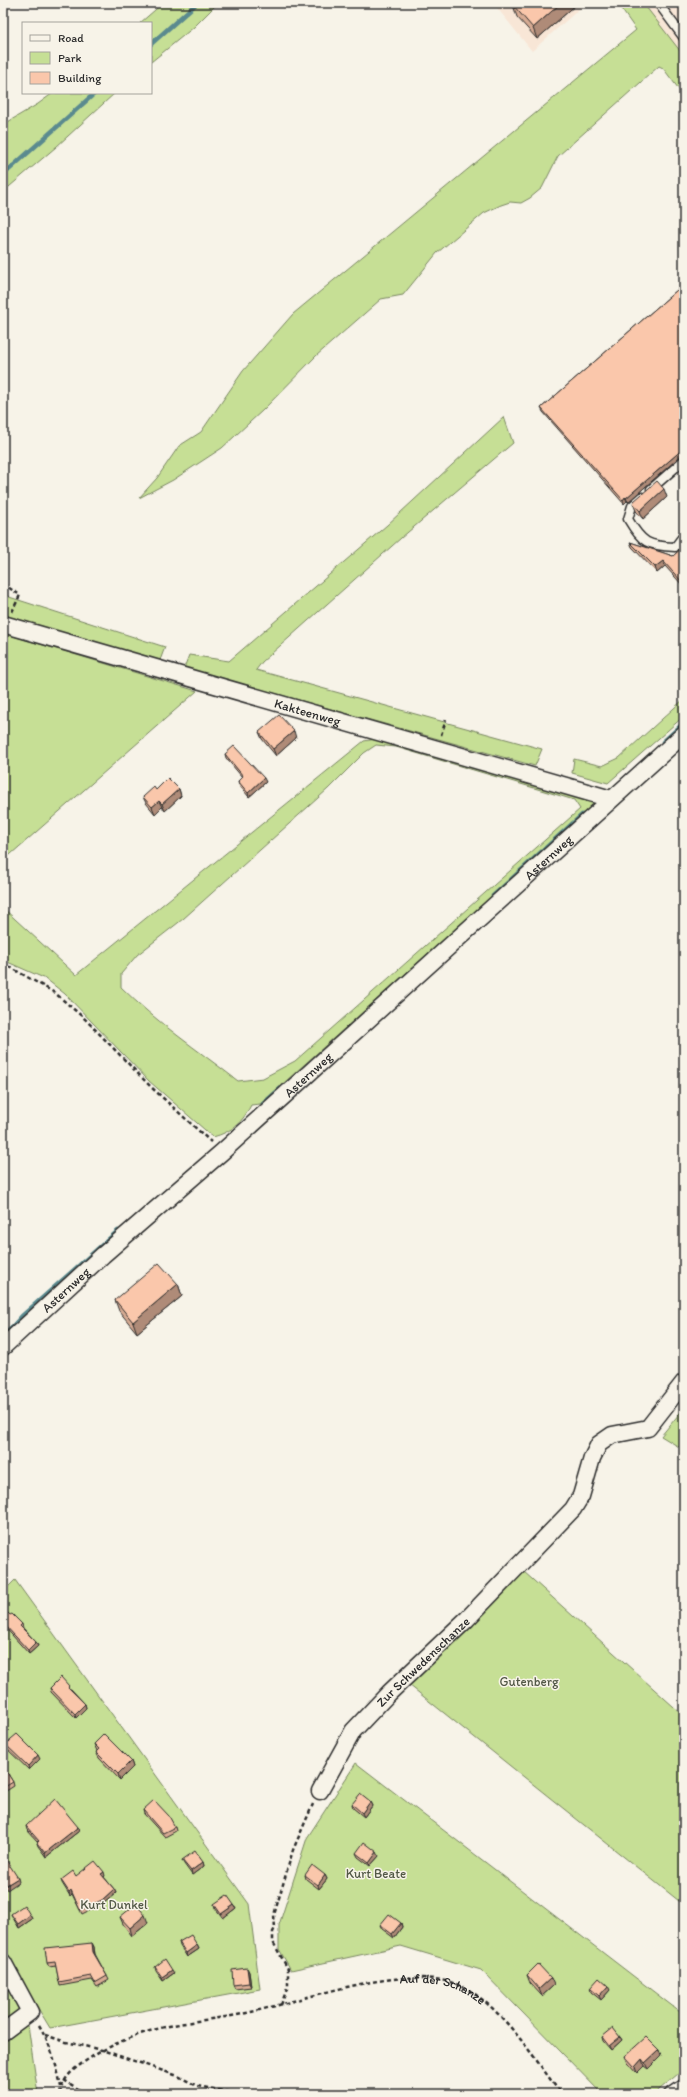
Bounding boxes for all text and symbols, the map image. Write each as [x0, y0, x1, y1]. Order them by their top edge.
legend [22, 22, 152, 94]
text: Road [58, 31, 84, 45]
text: Park [58, 51, 82, 65]
text: Building [58, 71, 102, 85]
street label: Kakteenweg [273, 695, 343, 728]
street label: Asternweg [521, 831, 575, 882]
street label: Asternweg [281, 1049, 335, 1100]
street label: Asternweg [39, 1264, 93, 1315]
street label: Zur Schwedenschanze [373, 1613, 472, 1709]
park label: Gutenberg [500, 1674, 559, 1689]
park label: Kurt Beate [346, 1866, 406, 1881]
park label: Kurt Dunkel [80, 1897, 148, 1912]
street label: Auf der Schanze [399, 1970, 489, 2007]

